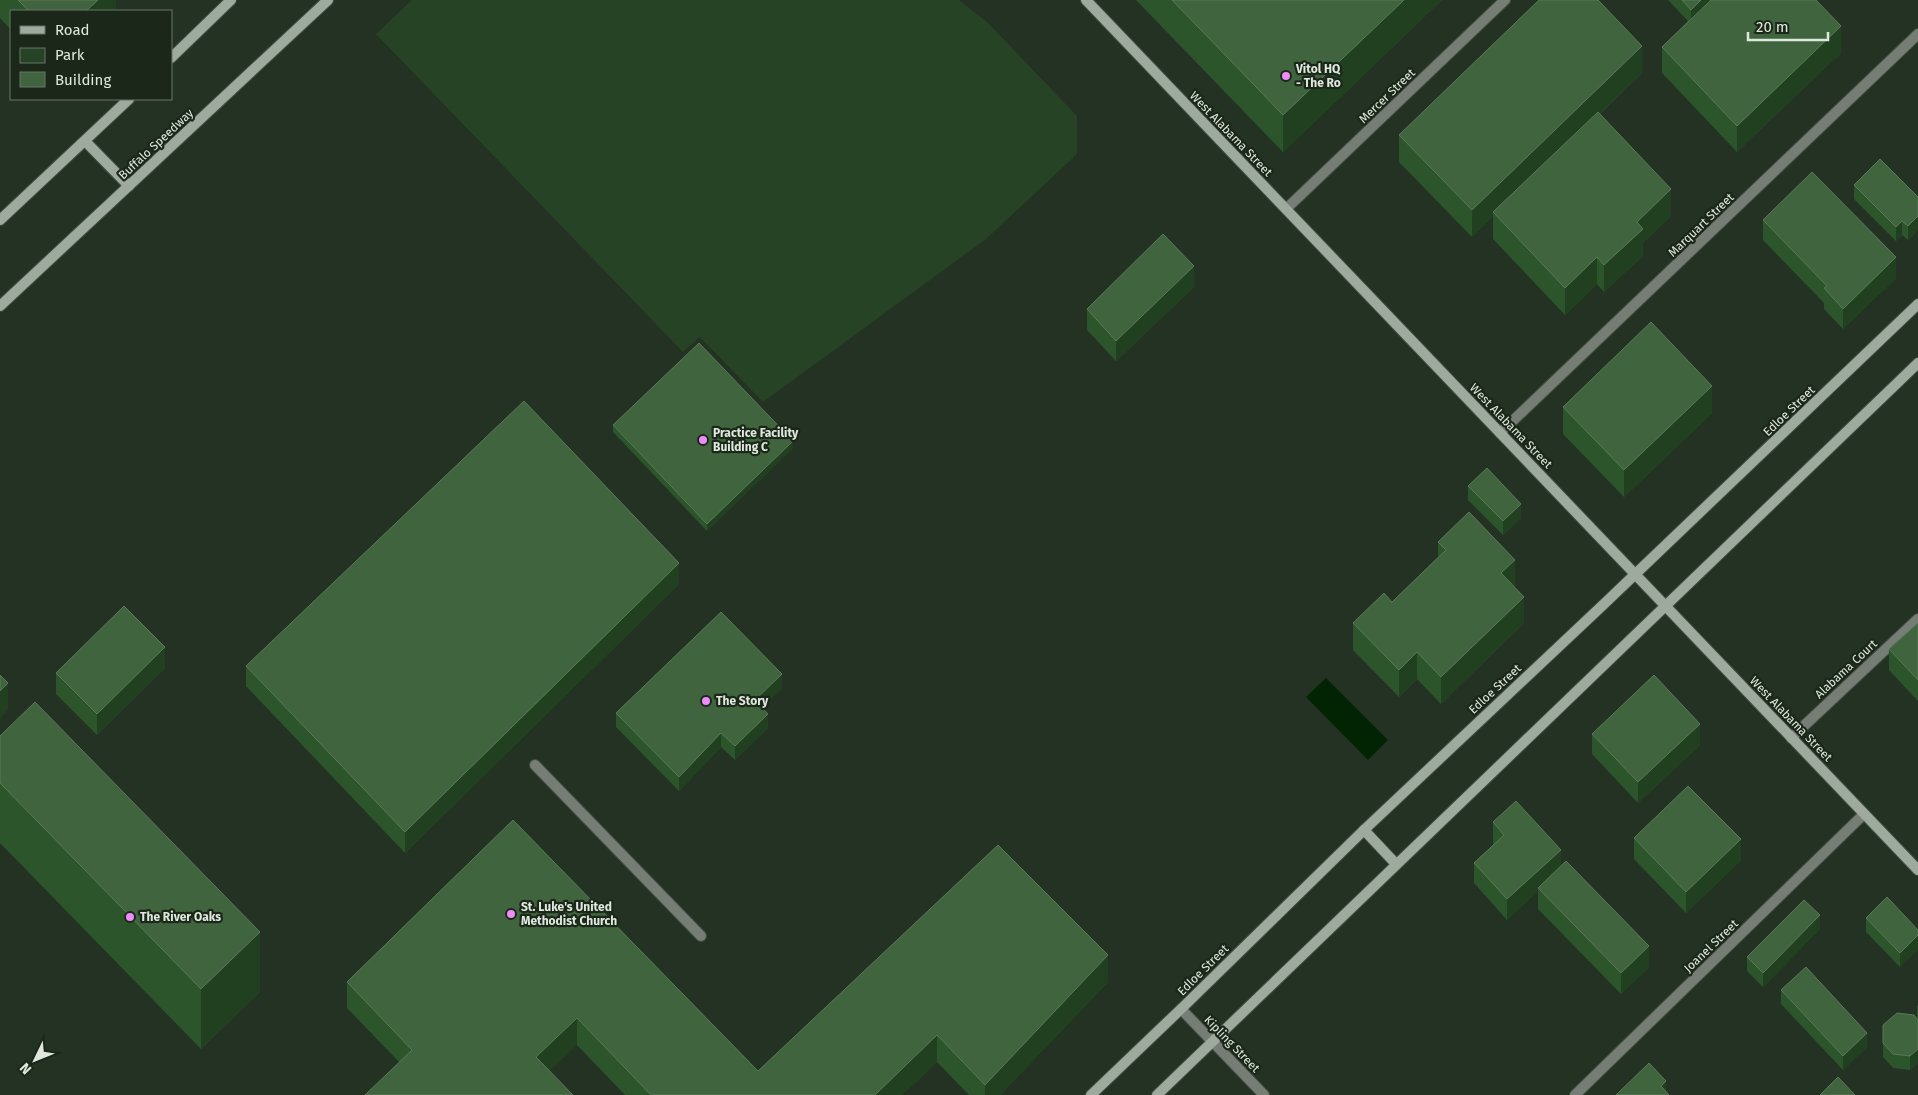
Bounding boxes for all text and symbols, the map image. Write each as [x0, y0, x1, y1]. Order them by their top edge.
legend [10, 10, 172, 100]
scale bar [1748, 10, 1828, 42]
text: 20 m [1756, 18, 1789, 36]
text: Road [55, 21, 90, 39]
text: Park [55, 46, 85, 64]
place label: Vitol HQ - The Ro [1295, 62, 1341, 90]
street label: Mercer Street [1356, 65, 1418, 126]
marker: Vitol HQ - The Ro [1280, 70, 1292, 82]
text: Building [55, 71, 111, 89]
street label: West Alabama Street [1187, 89, 1276, 180]
street label: Buffalo Speedway [116, 106, 196, 182]
street label: Marquart Street [1665, 190, 1737, 260]
street label: West Alabama Street [1467, 381, 1556, 472]
street label: Edloe Street [1760, 383, 1818, 439]
place label: Practice Facility Building C [713, 426, 799, 454]
marker: Practice Facility Building C [697, 434, 709, 446]
street label: Alabama Court [1812, 636, 1880, 701]
street label: Edloe Street [1466, 661, 1524, 717]
street label: West Alabama Street [1747, 674, 1836, 765]
place label: The Story [716, 694, 769, 708]
marker: The Story [700, 695, 712, 707]
place label: St. Luke's United Methodist Church [521, 900, 617, 928]
marker: St. Luke's United Methodist Church [505, 908, 517, 920]
place label: The River Oaks [140, 910, 221, 924]
marker: The River Oaks [124, 911, 136, 923]
street label: Joanel Street [1681, 916, 1741, 975]
street label: Edloe Street [1175, 941, 1232, 998]
street label: Kipling Street [1201, 1013, 1263, 1076]
north arrow [10, 1035, 60, 1085]
text: N [16, 1059, 35, 1078]

